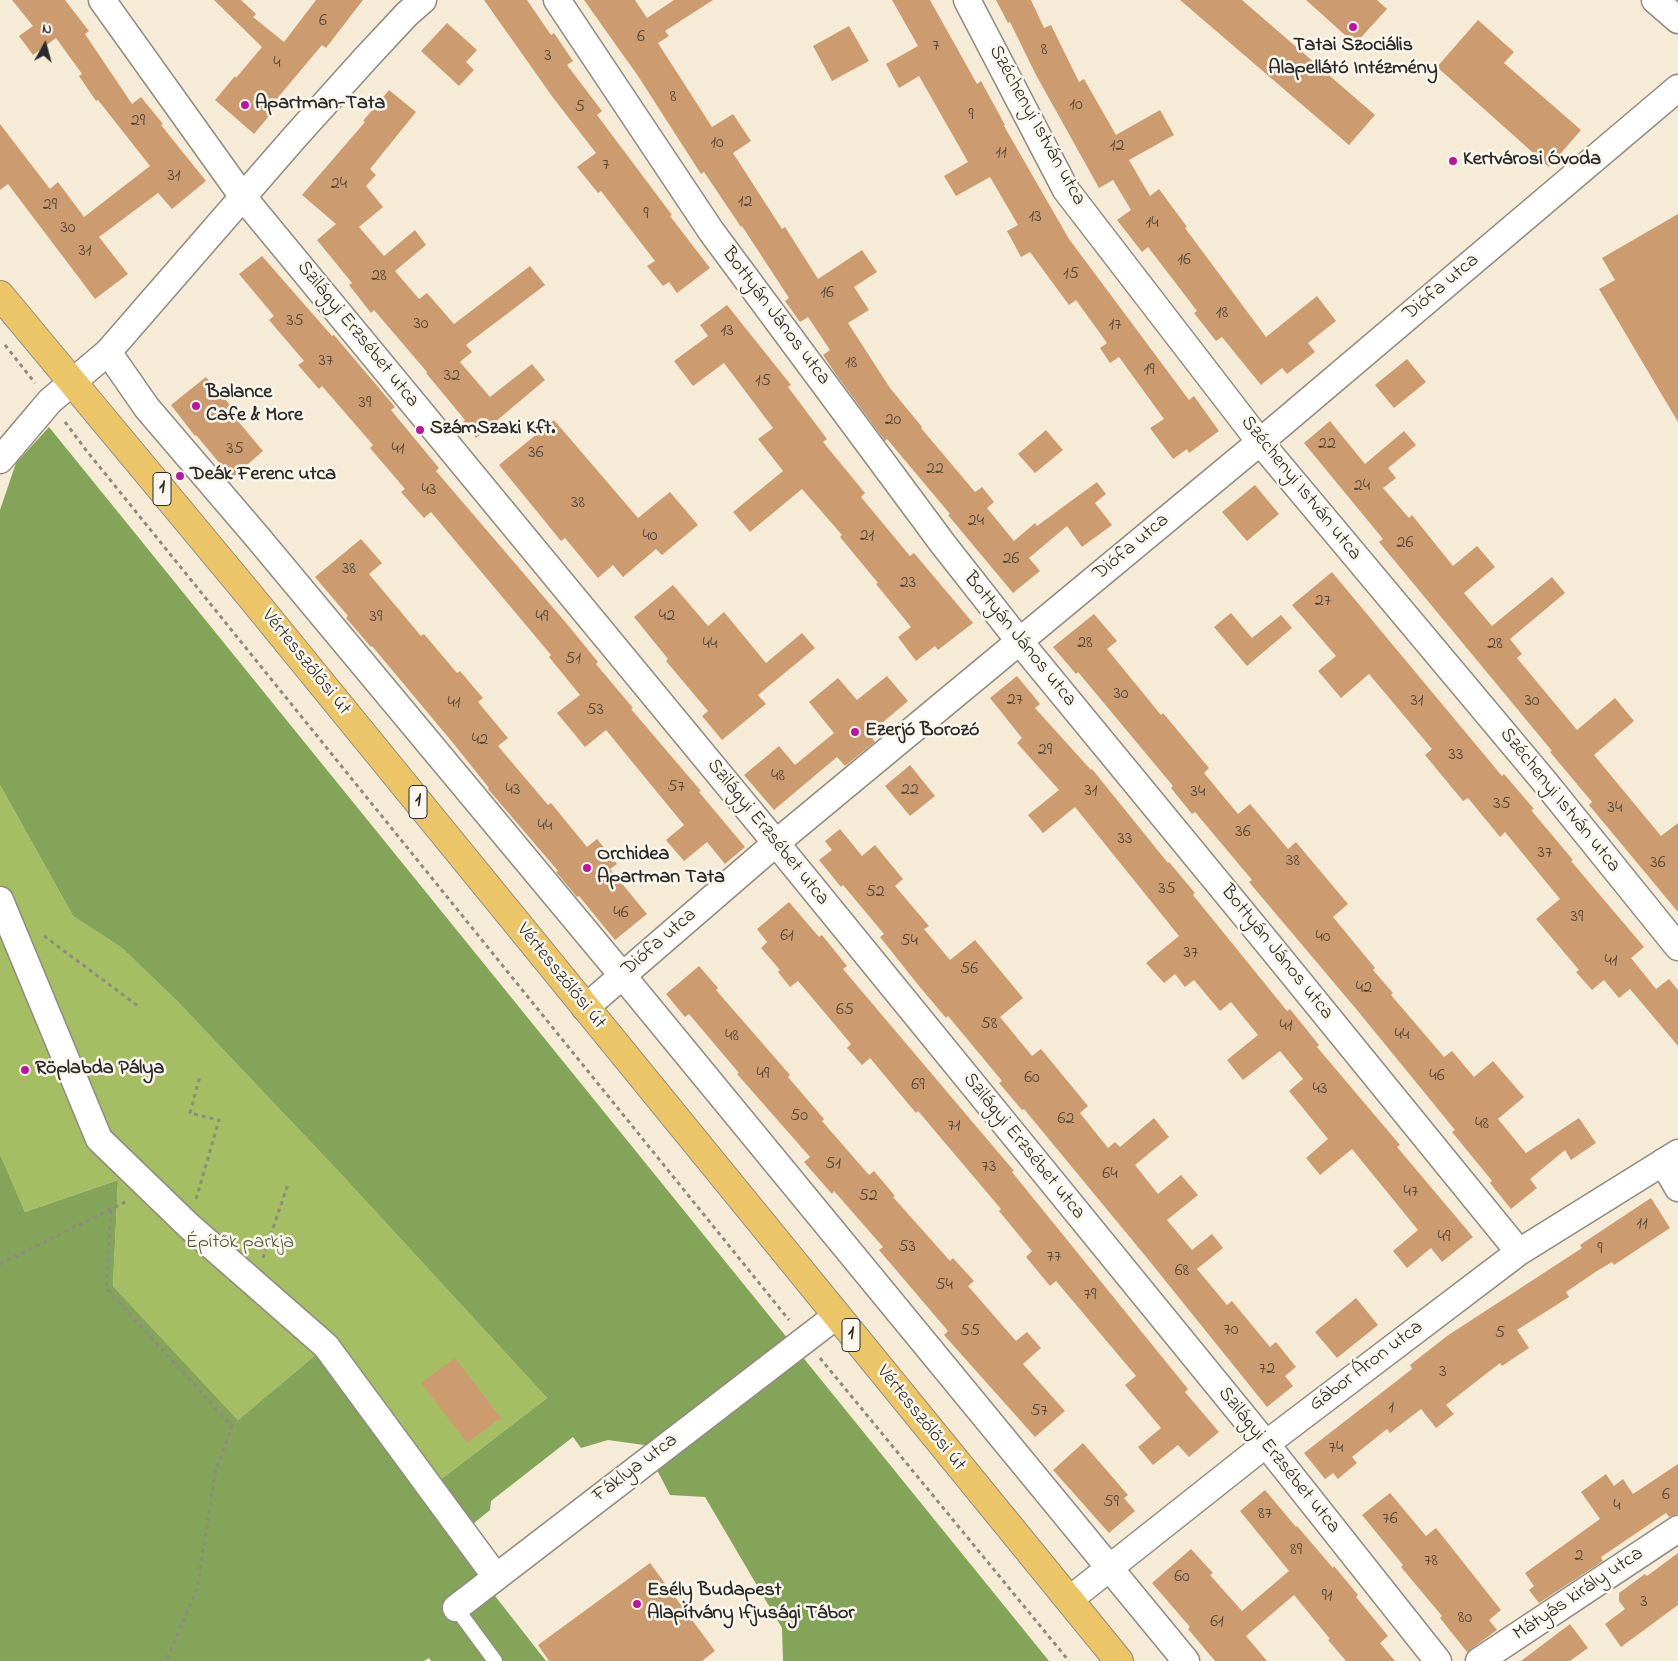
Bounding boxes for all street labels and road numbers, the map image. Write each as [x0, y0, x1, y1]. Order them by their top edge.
street label: Széchenyi István utca [982, 42, 1090, 210]
street label: Bottyán János utca [715, 243, 835, 391]
street label: Diófa utca [1399, 249, 1485, 327]
street label: Szilágyi Erzsébet utca [290, 257, 424, 413]
street label: Széchenyi István utca [1234, 412, 1366, 566]
road number: 1 [153, 472, 171, 506]
street label: Diófa utca [1089, 509, 1175, 587]
street label: Bottyán János utca [957, 568, 1081, 712]
street label: Vértesszőlősi út [255, 605, 355, 721]
street label: Széchenyi István utca [1493, 724, 1625, 878]
street label: Szilágyi Erzsébet utca [700, 755, 834, 911]
road number: 1 [409, 786, 427, 819]
street label: Bottyán János utca [1214, 881, 1338, 1025]
street label: Diófa utca [618, 904, 702, 982]
street label: Vértesszőlősi út [510, 919, 610, 1035]
street label: Szilágyi Erzsébet utca [956, 1069, 1090, 1225]
street label: Gábor Áron utca [1305, 1316, 1429, 1418]
road number: 1 [842, 1318, 860, 1352]
street label: Vértesszőlősi út [870, 1361, 970, 1477]
street label: Szilágyi Erzsébet utca [1211, 1383, 1345, 1539]
street label: Fáklya utca [589, 1429, 683, 1509]
street label: Mátyás király utca [1510, 1543, 1648, 1647]

